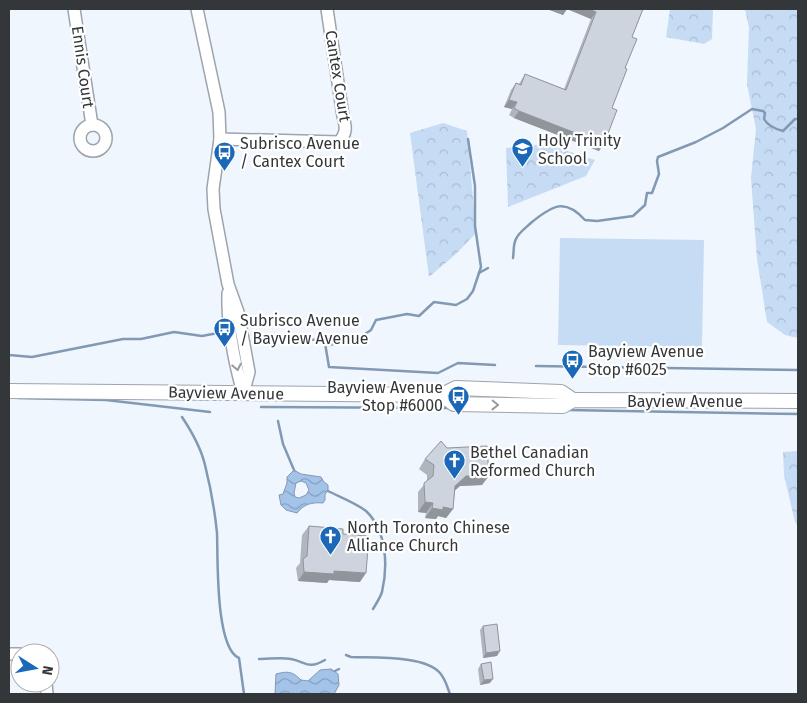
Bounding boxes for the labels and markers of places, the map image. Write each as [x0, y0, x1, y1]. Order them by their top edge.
place label: Holy Trinity School [538, 131, 621, 168]
place label: Subrisco Avenue / Cantex Court [240, 134, 360, 171]
school or university icon: Holy Trinity School [510, 137, 534, 168]
bus stop icon: Subrisco Avenue / Cantex Court [212, 140, 236, 171]
place label: Subrisco Avenue / Bayview Avenue [240, 311, 369, 348]
bus stop icon: Subrisco Avenue / Bayview Avenue [212, 317, 236, 348]
place label: Bayview Avenue Stop #6025 [588, 342, 704, 379]
bus stop icon: Bayview Avenue Stop #6025 [560, 348, 584, 379]
place label: Bayview Avenue Stop #6000 [327, 378, 443, 415]
bus stop icon: Bayview Avenue Stop #6000 [447, 384, 471, 415]
place label: Bethel Canadian Reformed Church [470, 443, 595, 480]
church icon: Bethel Canadian Reformed Church [442, 449, 466, 480]
place label: North Toronto Chinese Alliance Church [347, 518, 510, 555]
church icon: North Toronto Chinese Alliance Church [319, 524, 343, 555]

